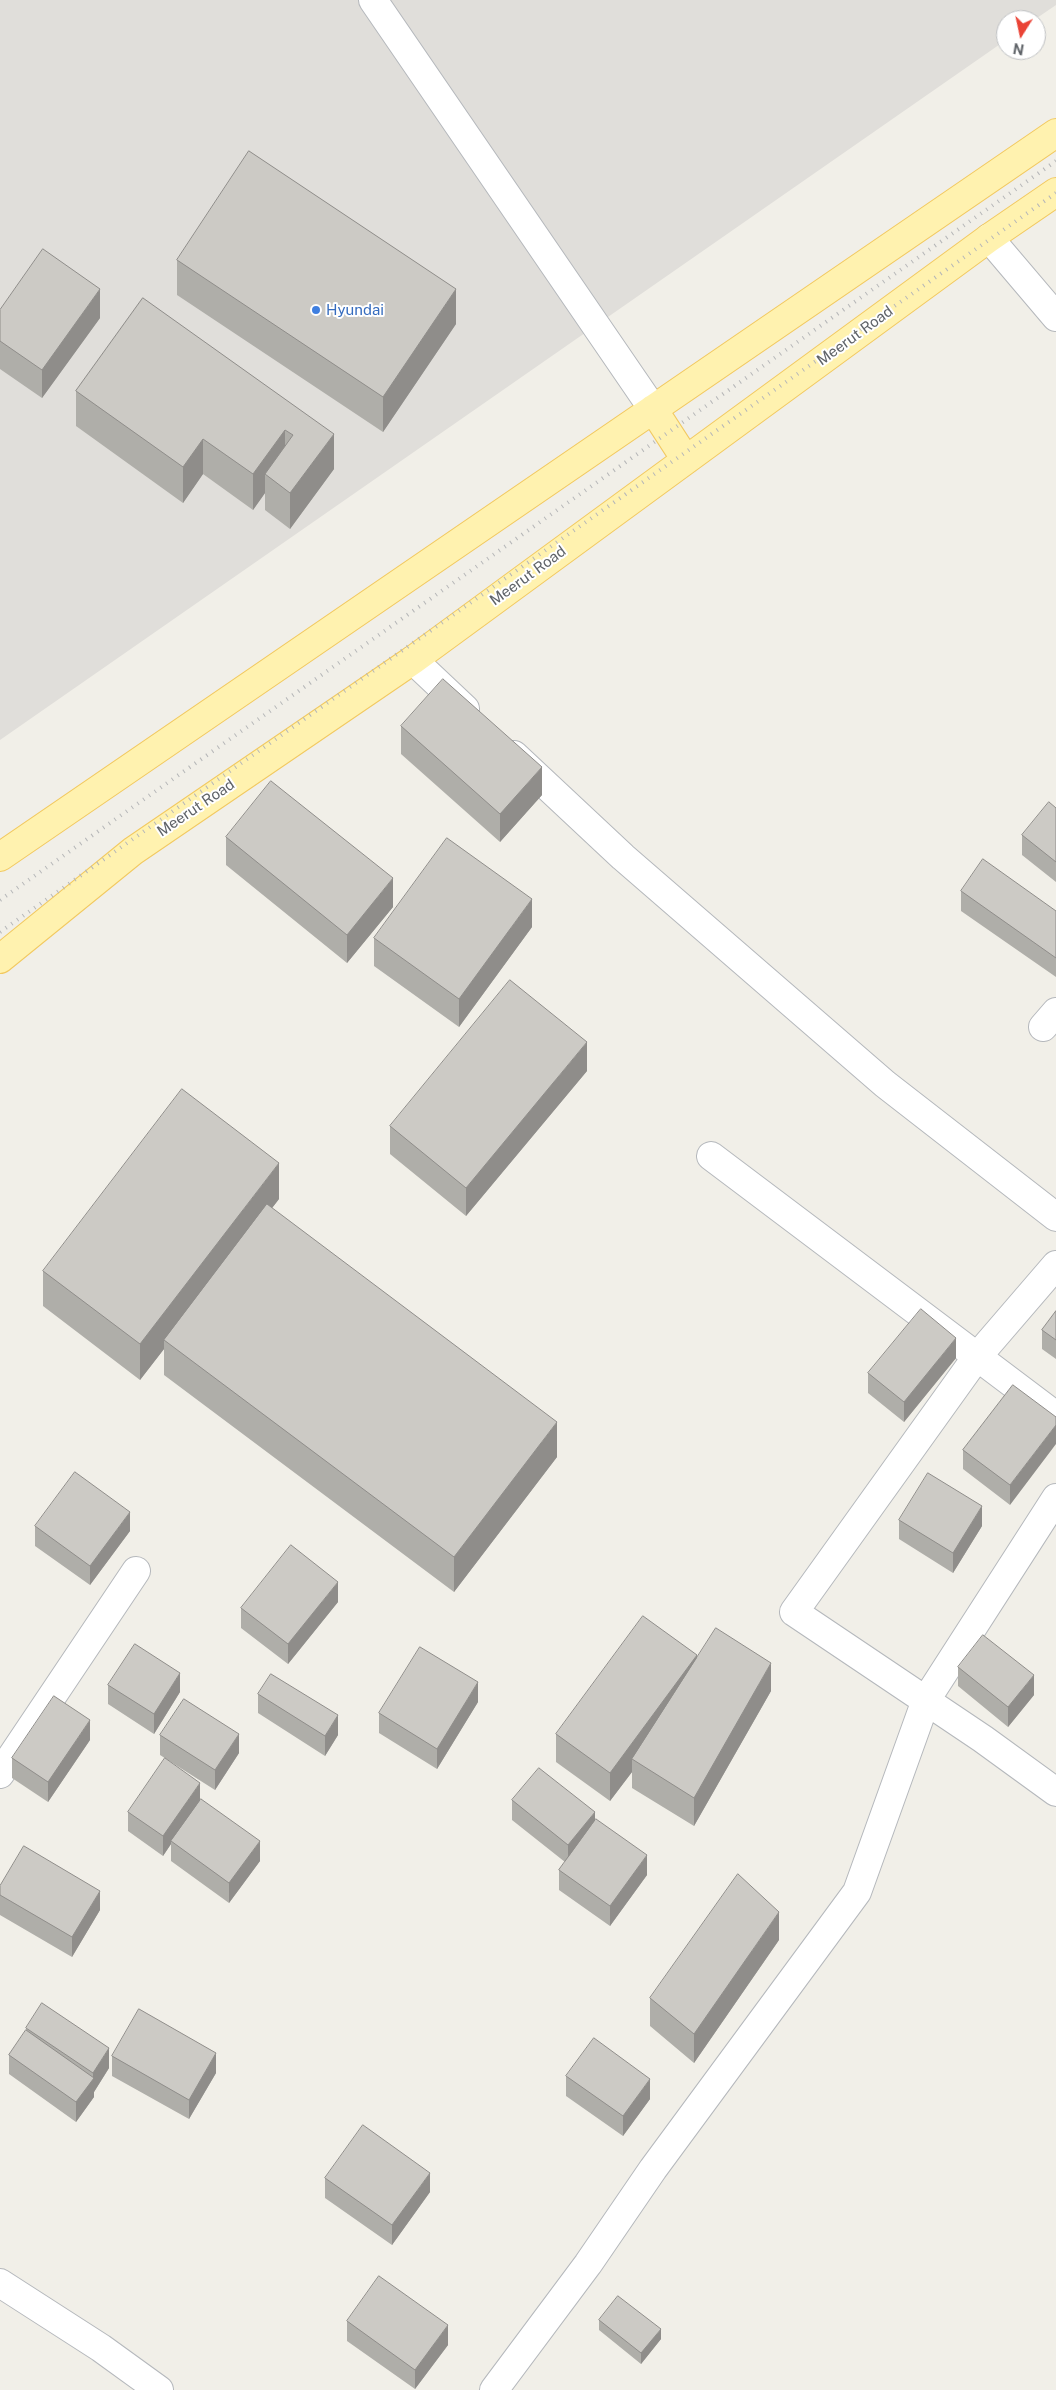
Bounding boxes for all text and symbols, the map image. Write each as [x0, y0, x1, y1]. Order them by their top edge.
north arrow [996, 10, 1046, 60]
text: N [1012, 40, 1025, 58]
place label: Hyundai [326, 301, 384, 319]
street label: Meerut Road [813, 302, 897, 370]
marker: Hyundai [310, 304, 322, 316]
street label: Meerut Road [486, 542, 570, 610]
street label: Meerut Road [154, 775, 238, 841]

